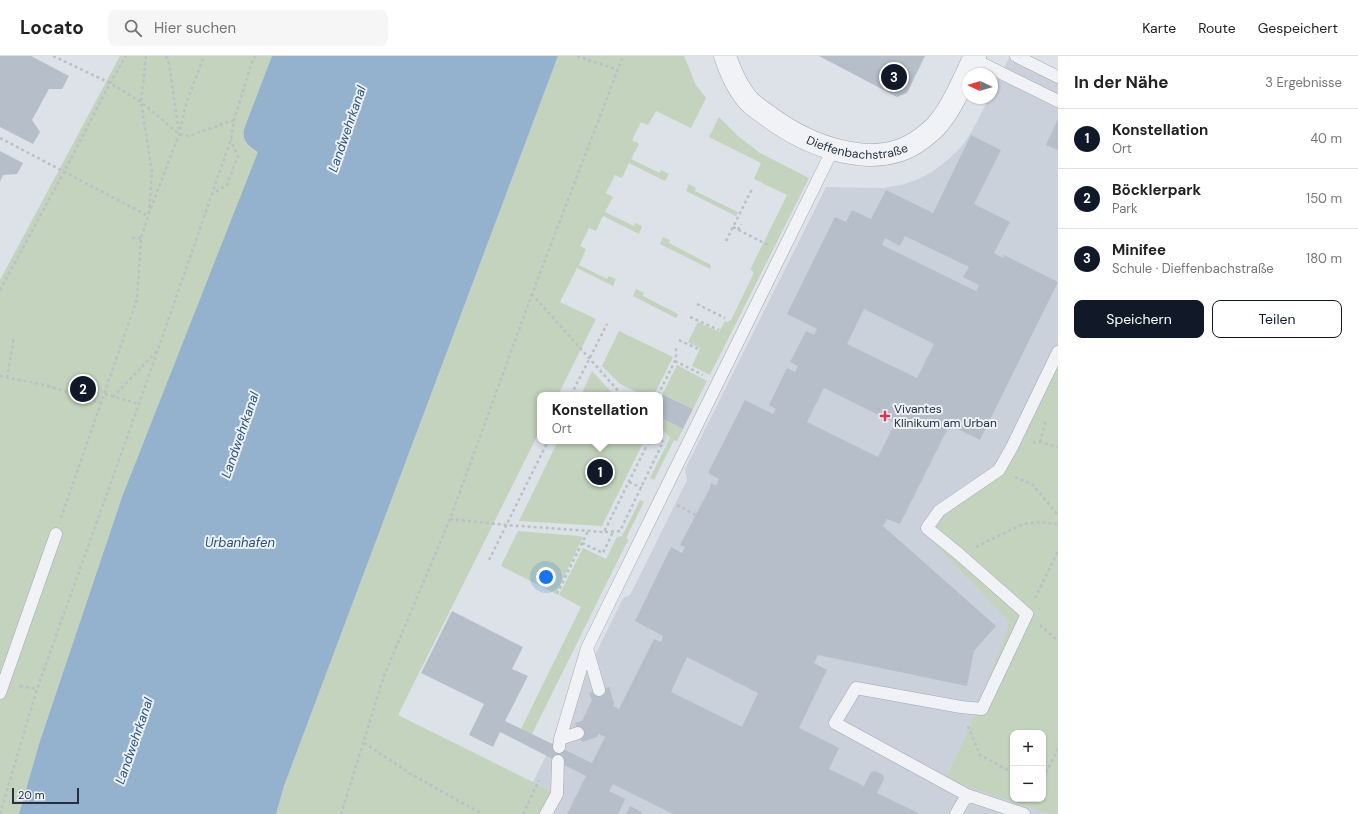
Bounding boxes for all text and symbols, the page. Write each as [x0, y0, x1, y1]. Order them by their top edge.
search box [108, 10, 388, 46]
text: Locato [20, 15, 84, 40]
icon: search [122, 17, 144, 39]
text: Hier suchen [154, 18, 236, 38]
text: Karte [1142, 19, 1176, 37]
text: Route [1198, 19, 1236, 37]
text: Gespeichert [1258, 19, 1338, 37]
pin: 3 [881, 62, 907, 92]
north arrow [962, 68, 998, 104]
text: In der Nähe [1074, 71, 1169, 93]
text: 3 Ergebnisse [1265, 74, 1342, 91]
water label: Landwehrkanal [324, 83, 370, 174]
text: Konstellation [1112, 120, 1208, 140]
text: 1 [1085, 130, 1089, 147]
text: 40 m [1310, 130, 1342, 147]
street label: Dieffenbachstraße [804, 132, 911, 163]
text: Ort [1112, 140, 1132, 157]
text: Böcklerpark [1112, 180, 1201, 200]
text: 2 [1083, 190, 1091, 207]
text: 150 m [1306, 190, 1342, 207]
text: Park [1112, 200, 1138, 217]
text: Minifee [1112, 240, 1166, 260]
text: 3 [1083, 250, 1091, 267]
text: 180 m [1306, 250, 1342, 267]
text: Schule · Dieffenbachstraße [1112, 260, 1274, 277]
button: Speichern [1074, 300, 1204, 338]
button: Teilen [1212, 300, 1342, 338]
pin: 2 [70, 374, 96, 404]
water label: Landwehrkanal [217, 389, 263, 480]
popup [537, 392, 663, 444]
text: Konstellation [552, 400, 648, 420]
place label: Vivantes Klinikum am Urban [894, 401, 997, 431]
marker: Vivantes Klinikum am Urban [879, 410, 891, 422]
text: Ort [552, 420, 572, 437]
pin: 1 [587, 457, 613, 487]
water label: Urbanhafen [205, 534, 275, 551]
your location [536, 567, 556, 587]
water label: Landwehrkanal [111, 695, 157, 786]
map controls [1010, 730, 1046, 802]
button: + [1010, 730, 1046, 766]
button: − [1010, 766, 1046, 802]
scale bar [12, 786, 79, 805]
text: 20 m [18, 788, 44, 802]

